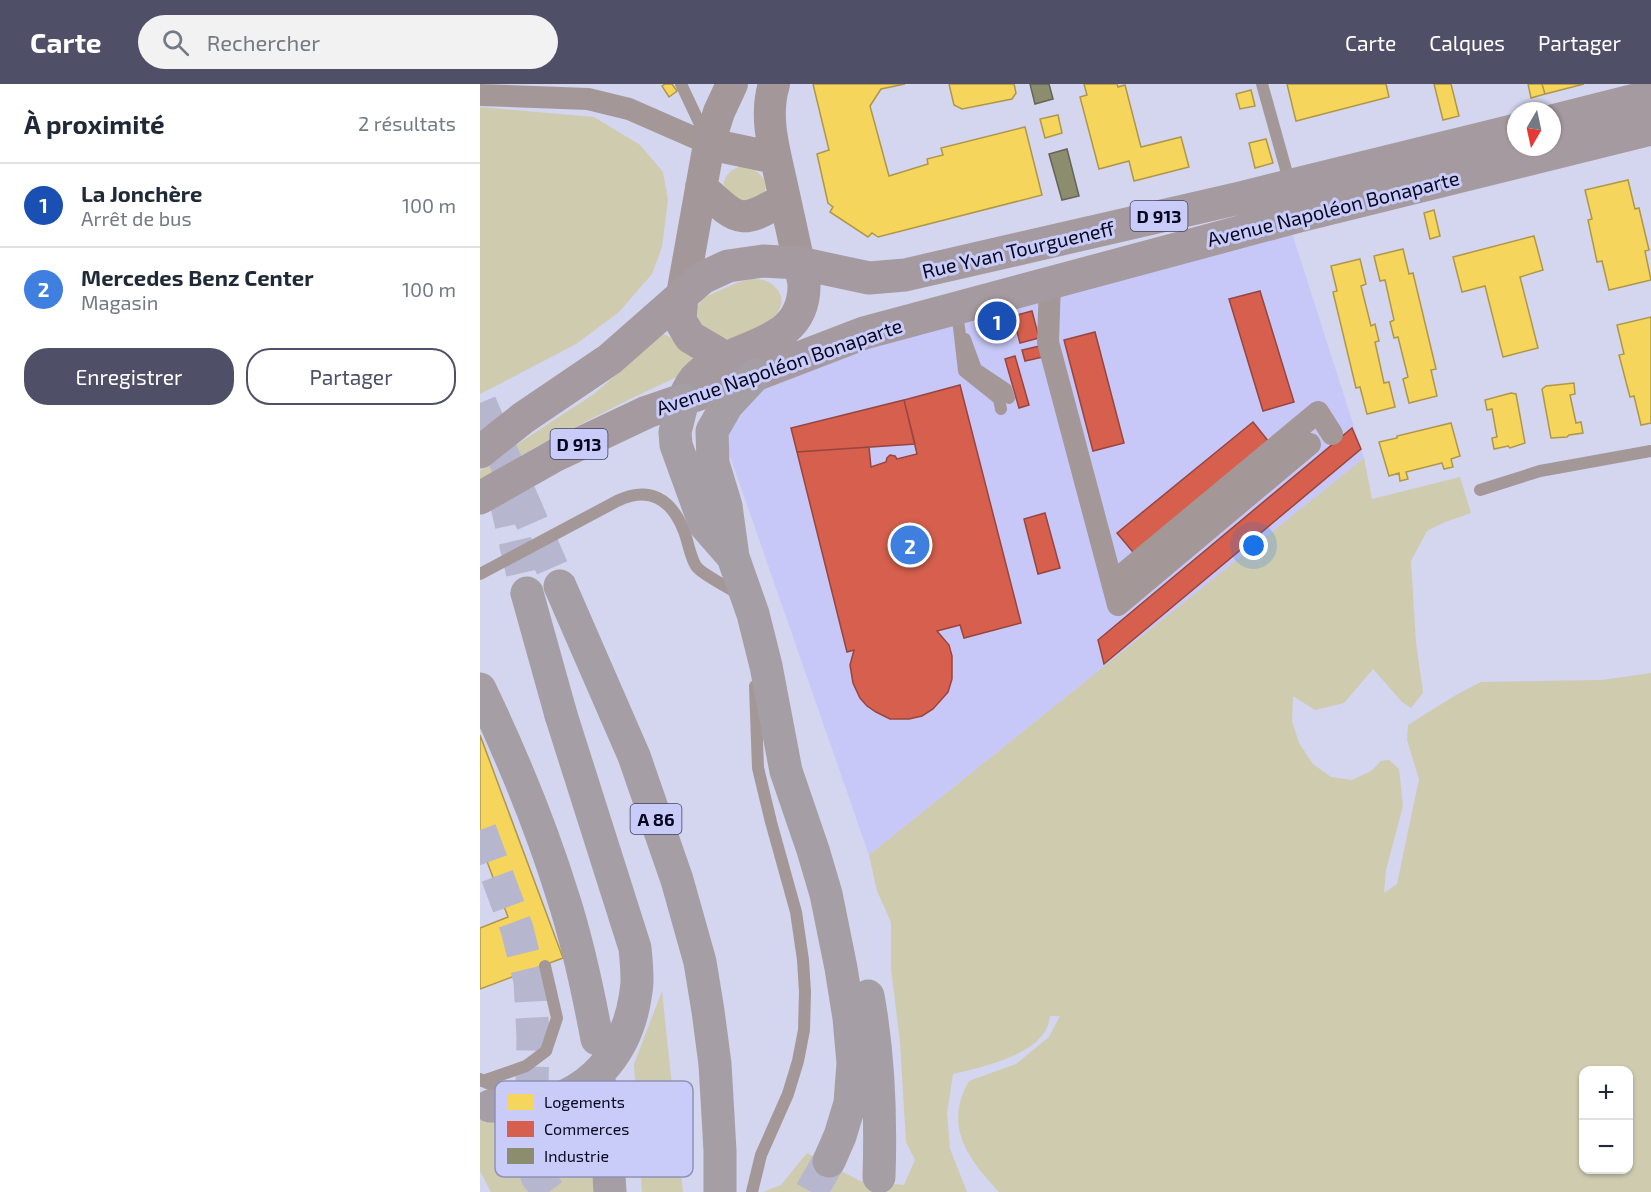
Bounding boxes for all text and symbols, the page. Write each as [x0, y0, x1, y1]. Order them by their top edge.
search box [138, 15, 558, 69]
text: Carte [30, 25, 102, 59]
icon: search [159, 26, 192, 59]
text: Rechercher [207, 29, 320, 55]
text: Carte [1345, 30, 1396, 55]
text: Calques [1429, 30, 1505, 55]
text: Partager [1538, 30, 1621, 55]
north arrow [1507, 102, 1561, 156]
text: À proximité [24, 108, 165, 139]
text: 2 résultats [358, 111, 456, 135]
street label: Avenue Napoléon Bonaparte [1204, 165, 1462, 251]
text: La Jonchère [81, 180, 203, 206]
text: 1 [39, 193, 48, 217]
text: 100 m [402, 193, 456, 217]
road number: D 913 [1130, 201, 1188, 231]
text: Arrêt de bus [81, 206, 192, 230]
street label: Rue Yvan Tourgueneff [920, 215, 1117, 283]
text: Mercedes Benz Center [81, 264, 314, 290]
text: 2 [38, 277, 49, 301]
text: 100 m [402, 277, 456, 301]
text: Magasin [81, 290, 158, 314]
pin: 1 [978, 298, 1016, 344]
street label: Avenue Napoléon Bonaparte [653, 312, 905, 420]
button: Enregistrer [24, 348, 234, 405]
button: Partager [246, 348, 456, 405]
road number: D 913 [550, 429, 608, 459]
pin: 2 [890, 522, 930, 568]
your location [1239, 531, 1268, 560]
road number: A 86 [630, 804, 681, 834]
map controls [1579, 1066, 1633, 1174]
button: + [1579, 1066, 1633, 1120]
legend [495, 1081, 693, 1177]
text: Logements [544, 1092, 625, 1111]
text: Commerces [544, 1119, 629, 1138]
button: − [1579, 1120, 1633, 1174]
text: Industrie [544, 1146, 609, 1165]

